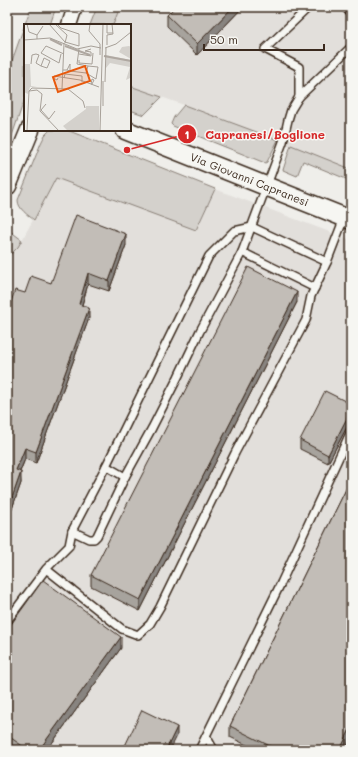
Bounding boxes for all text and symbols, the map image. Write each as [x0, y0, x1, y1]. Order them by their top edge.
inset map [24, 24, 131, 131]
scale bar [204, 26, 324, 52]
text: 50 m [210, 31, 238, 47]
callout: Capranesi/Boglione [177, 122, 333, 146]
text: 1 [184, 126, 190, 142]
text: Capranesi/Boglione [205, 126, 325, 142]
street label: Via Giovanni Capranesi [188, 149, 311, 209]

